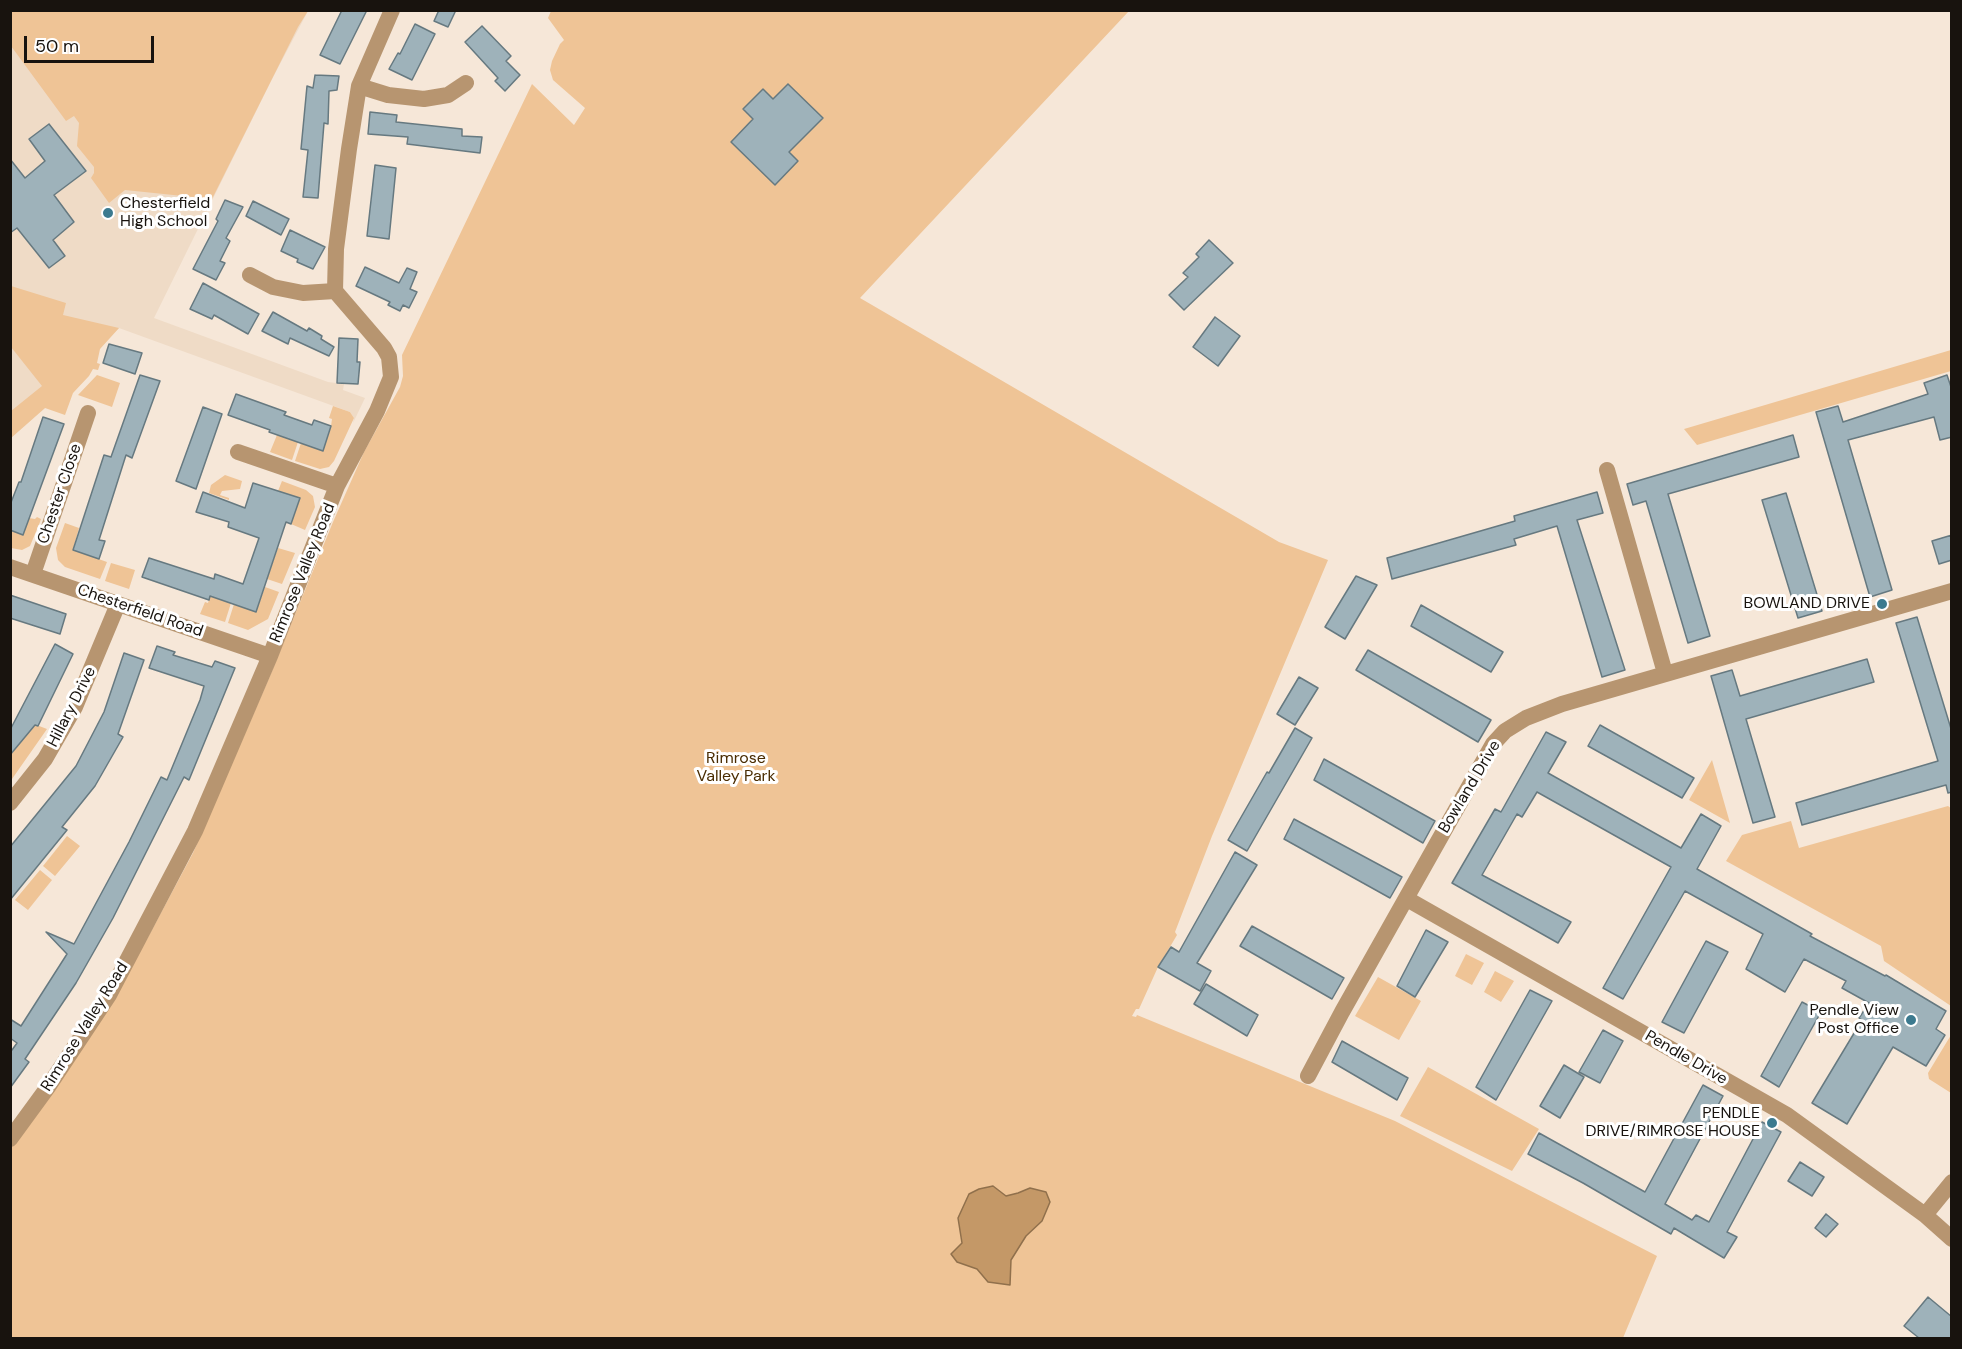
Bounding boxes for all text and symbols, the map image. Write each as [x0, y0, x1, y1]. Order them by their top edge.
scale bar [27, 24, 158, 62]
text: 50 m [35, 34, 79, 58]
place label: Chesterfield High School [120, 194, 210, 232]
marker: Chesterfield High School [101, 206, 115, 220]
street label: Chester Close [34, 442, 86, 546]
street label: Rimrose Valley Road [266, 500, 340, 646]
street label: Chesterfield Road [75, 580, 205, 642]
place label: BOWLAND DRIVE [1744, 594, 1870, 614]
marker: BOWLAND DRIVE [1875, 597, 1889, 611]
street label: Hillary Drive [44, 664, 100, 750]
street label: Bowland Drive [1435, 737, 1505, 837]
park label: Rimrose Valley Park [696, 749, 776, 787]
street label: Rimrose Valley Road [37, 959, 133, 1095]
place label: Pendle View Post Office [1809, 1001, 1899, 1039]
marker: Pendle View Post Office [1904, 1013, 1918, 1027]
street label: Pendle Drive [1641, 1027, 1731, 1089]
place label: PENDLE DRIVE/RIMROSE HOUSE [1586, 1104, 1760, 1142]
marker: PENDLE DRIVE/RIMROSE HOUSE [1765, 1116, 1779, 1130]

